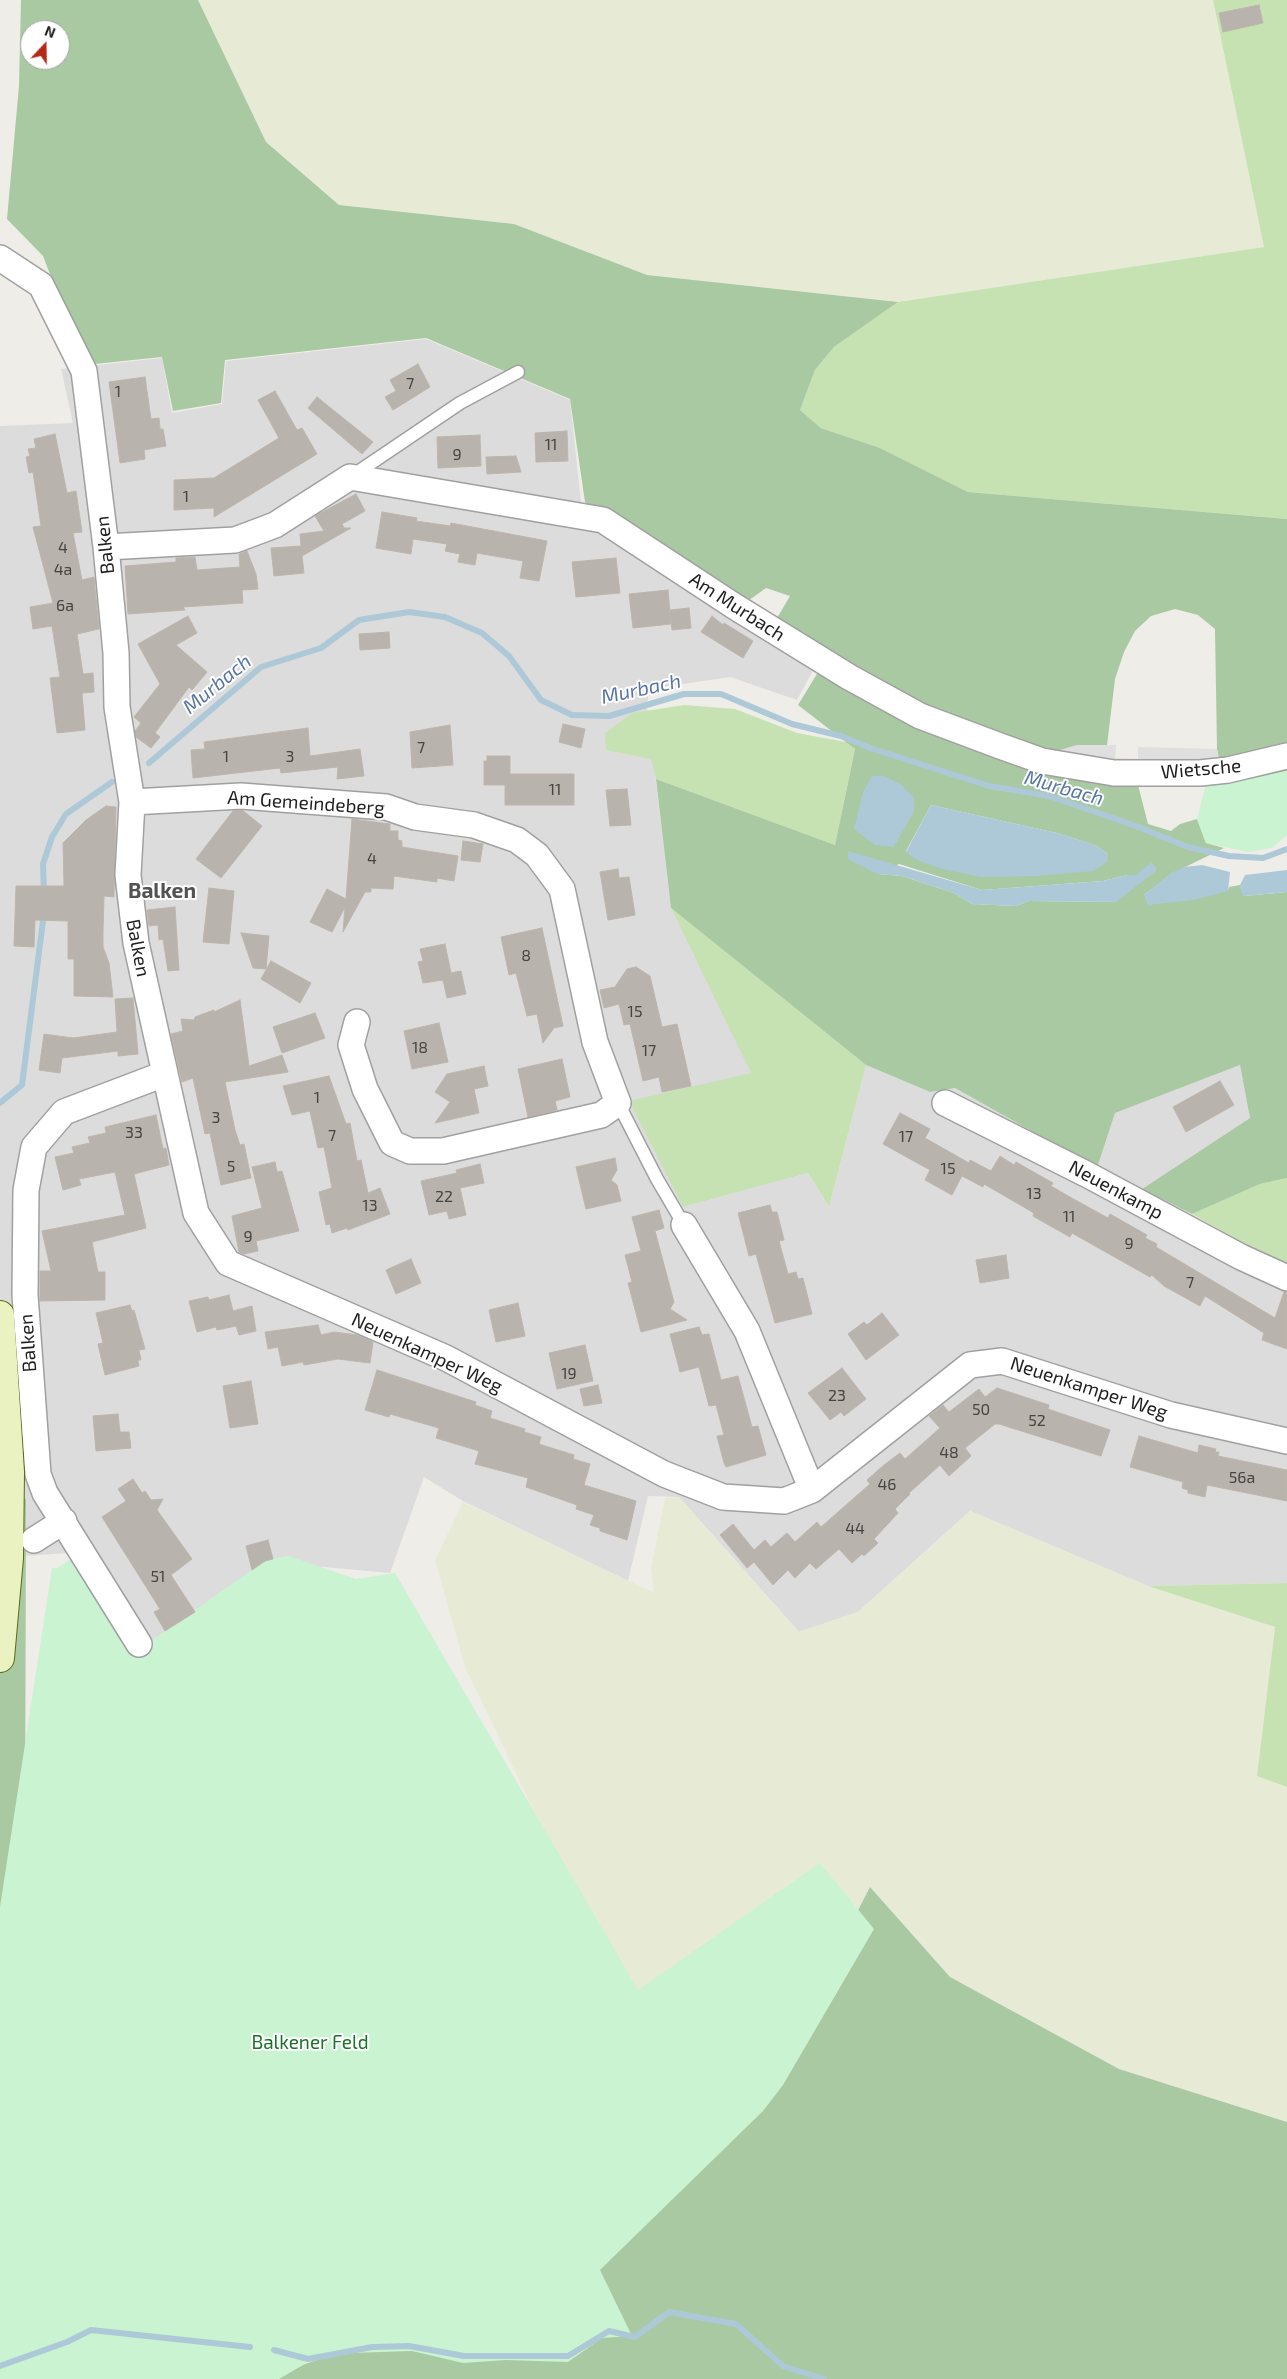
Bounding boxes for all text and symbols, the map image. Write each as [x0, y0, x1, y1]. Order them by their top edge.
north arrow [20, 20, 70, 70]
text: N [42, 22, 58, 41]
house number: 7 [406, 374, 414, 394]
house number: 1 [115, 382, 121, 402]
house number: 11 [545, 435, 557, 455]
house number: 9 [452, 445, 462, 465]
house number: 1 [183, 487, 189, 507]
street label: Balken [91, 515, 119, 575]
house number: 4 [58, 538, 68, 558]
house number: 4a [54, 560, 72, 580]
street label: Am Murbach [685, 568, 789, 646]
house number: 6a [56, 596, 74, 616]
water label: Murbach [178, 649, 256, 719]
water label: Murbach [599, 669, 683, 709]
house number: 7 [417, 738, 425, 758]
house number: 1 [223, 747, 229, 767]
house number: 3 [286, 747, 294, 767]
street label: Wietsche [1160, 754, 1242, 784]
water label: Murbach [1022, 765, 1106, 811]
house number: 11 [549, 780, 561, 800]
street label: Am Gemeindeberg [227, 786, 385, 820]
house number: 4 [367, 849, 377, 869]
district label: Balken [128, 878, 196, 904]
street label: Balken [121, 917, 155, 979]
house number: 8 [521, 946, 531, 966]
house number: 15 [628, 1002, 642, 1022]
house number: 18 [412, 1038, 428, 1058]
house number: 17 [642, 1041, 656, 1061]
house number: 1 [314, 1088, 320, 1108]
house number: 3 [212, 1108, 220, 1128]
house number: 33 [125, 1123, 143, 1143]
house number: 7 [328, 1126, 336, 1146]
house number: 17 [899, 1127, 913, 1147]
street label: Neuenkamp [1065, 1156, 1167, 1224]
house number: 5 [227, 1157, 235, 1177]
house number: 15 [941, 1159, 955, 1179]
house number: 13 [1026, 1184, 1042, 1204]
house number: 22 [435, 1187, 453, 1207]
house number: 13 [362, 1196, 378, 1216]
house number: 11 [1063, 1207, 1075, 1227]
house number: 9 [243, 1227, 253, 1247]
house number: 9 [1124, 1234, 1134, 1254]
house number: 7 [1186, 1273, 1194, 1293]
street label: Neuenkamper Weg [348, 1308, 506, 1398]
street label: Balken [15, 1313, 41, 1373]
street label: Neuenkamper Weg [1008, 1352, 1170, 1424]
house number: 19 [561, 1364, 577, 1384]
house number: 23 [828, 1386, 846, 1406]
house number: 50 [972, 1400, 990, 1420]
house number: 52 [1028, 1411, 1046, 1431]
house number: 48 [939, 1443, 959, 1463]
house number: 56a [1229, 1468, 1255, 1488]
house number: 46 [878, 1475, 896, 1495]
house number: 44 [845, 1519, 865, 1539]
house number: 51 [151, 1567, 165, 1587]
park label: Balkener Feld [251, 2032, 369, 2054]

